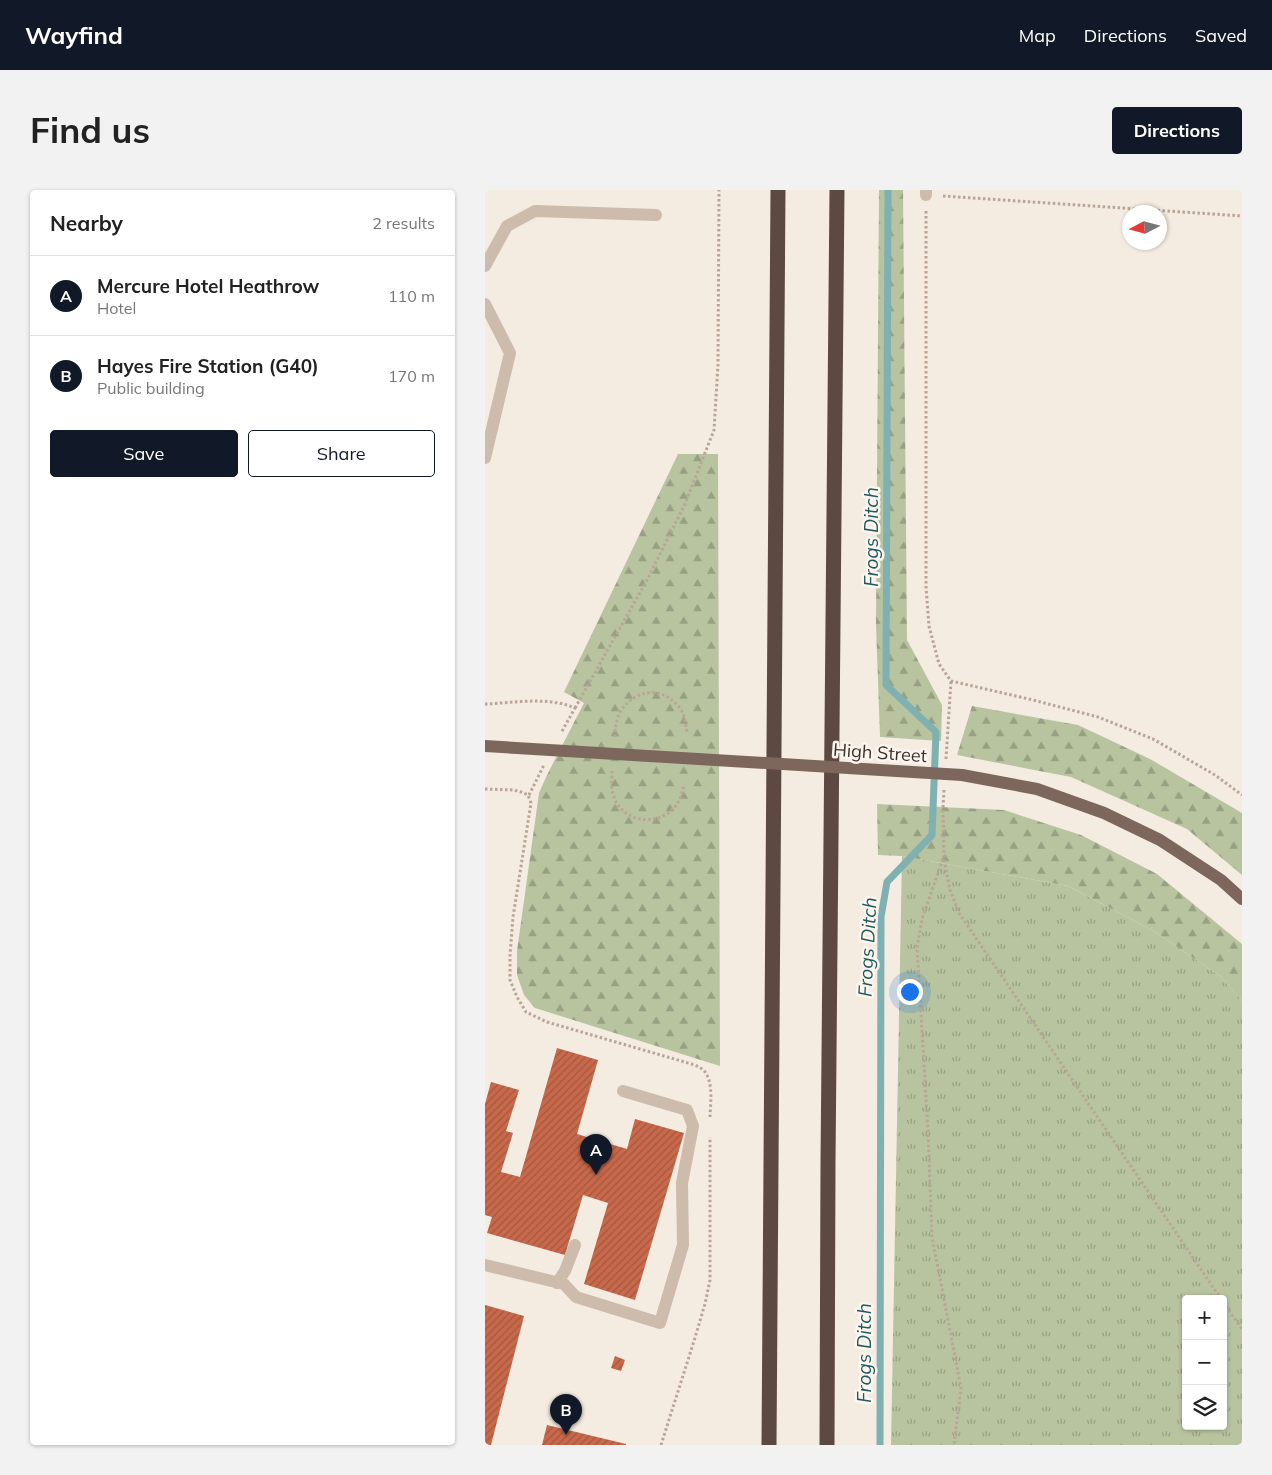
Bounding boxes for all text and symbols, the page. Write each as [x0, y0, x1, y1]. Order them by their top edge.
text: Wayfind [25, 20, 123, 50]
text: Map [1019, 24, 1056, 47]
text: Directions [1084, 24, 1167, 47]
text: Saved [1195, 24, 1247, 47]
button: Directions [1112, 107, 1242, 154]
text: Find us [30, 108, 150, 152]
north arrow [1122, 205, 1167, 250]
text: Nearby [50, 210, 123, 236]
text: 2 results [372, 213, 435, 233]
text: Mercure Hotel Heathrow [97, 274, 319, 298]
text: A [60, 286, 72, 306]
text: 110 m [388, 286, 435, 306]
text: Hotel [97, 298, 136, 318]
text: Hayes Fire Station (G40) [97, 354, 319, 378]
text: B [60, 366, 72, 386]
text: 170 m [388, 366, 435, 386]
text: Public building [97, 378, 205, 398]
button: Save [50, 430, 238, 477]
button: Share [248, 430, 435, 477]
water label: Frogs Ditch [859, 487, 883, 587]
street label: High Street [832, 738, 928, 767]
water label: Frogs Ditch [852, 897, 882, 997]
your location [897, 979, 923, 1005]
pin: A [580, 1134, 612, 1175]
map controls [1182, 1295, 1227, 1430]
button: + [1182, 1295, 1227, 1340]
water label: Frogs Ditch [852, 1303, 876, 1403]
button: − [1182, 1340, 1227, 1385]
button: layers [1182, 1385, 1227, 1430]
pin: B [550, 1394, 582, 1435]

